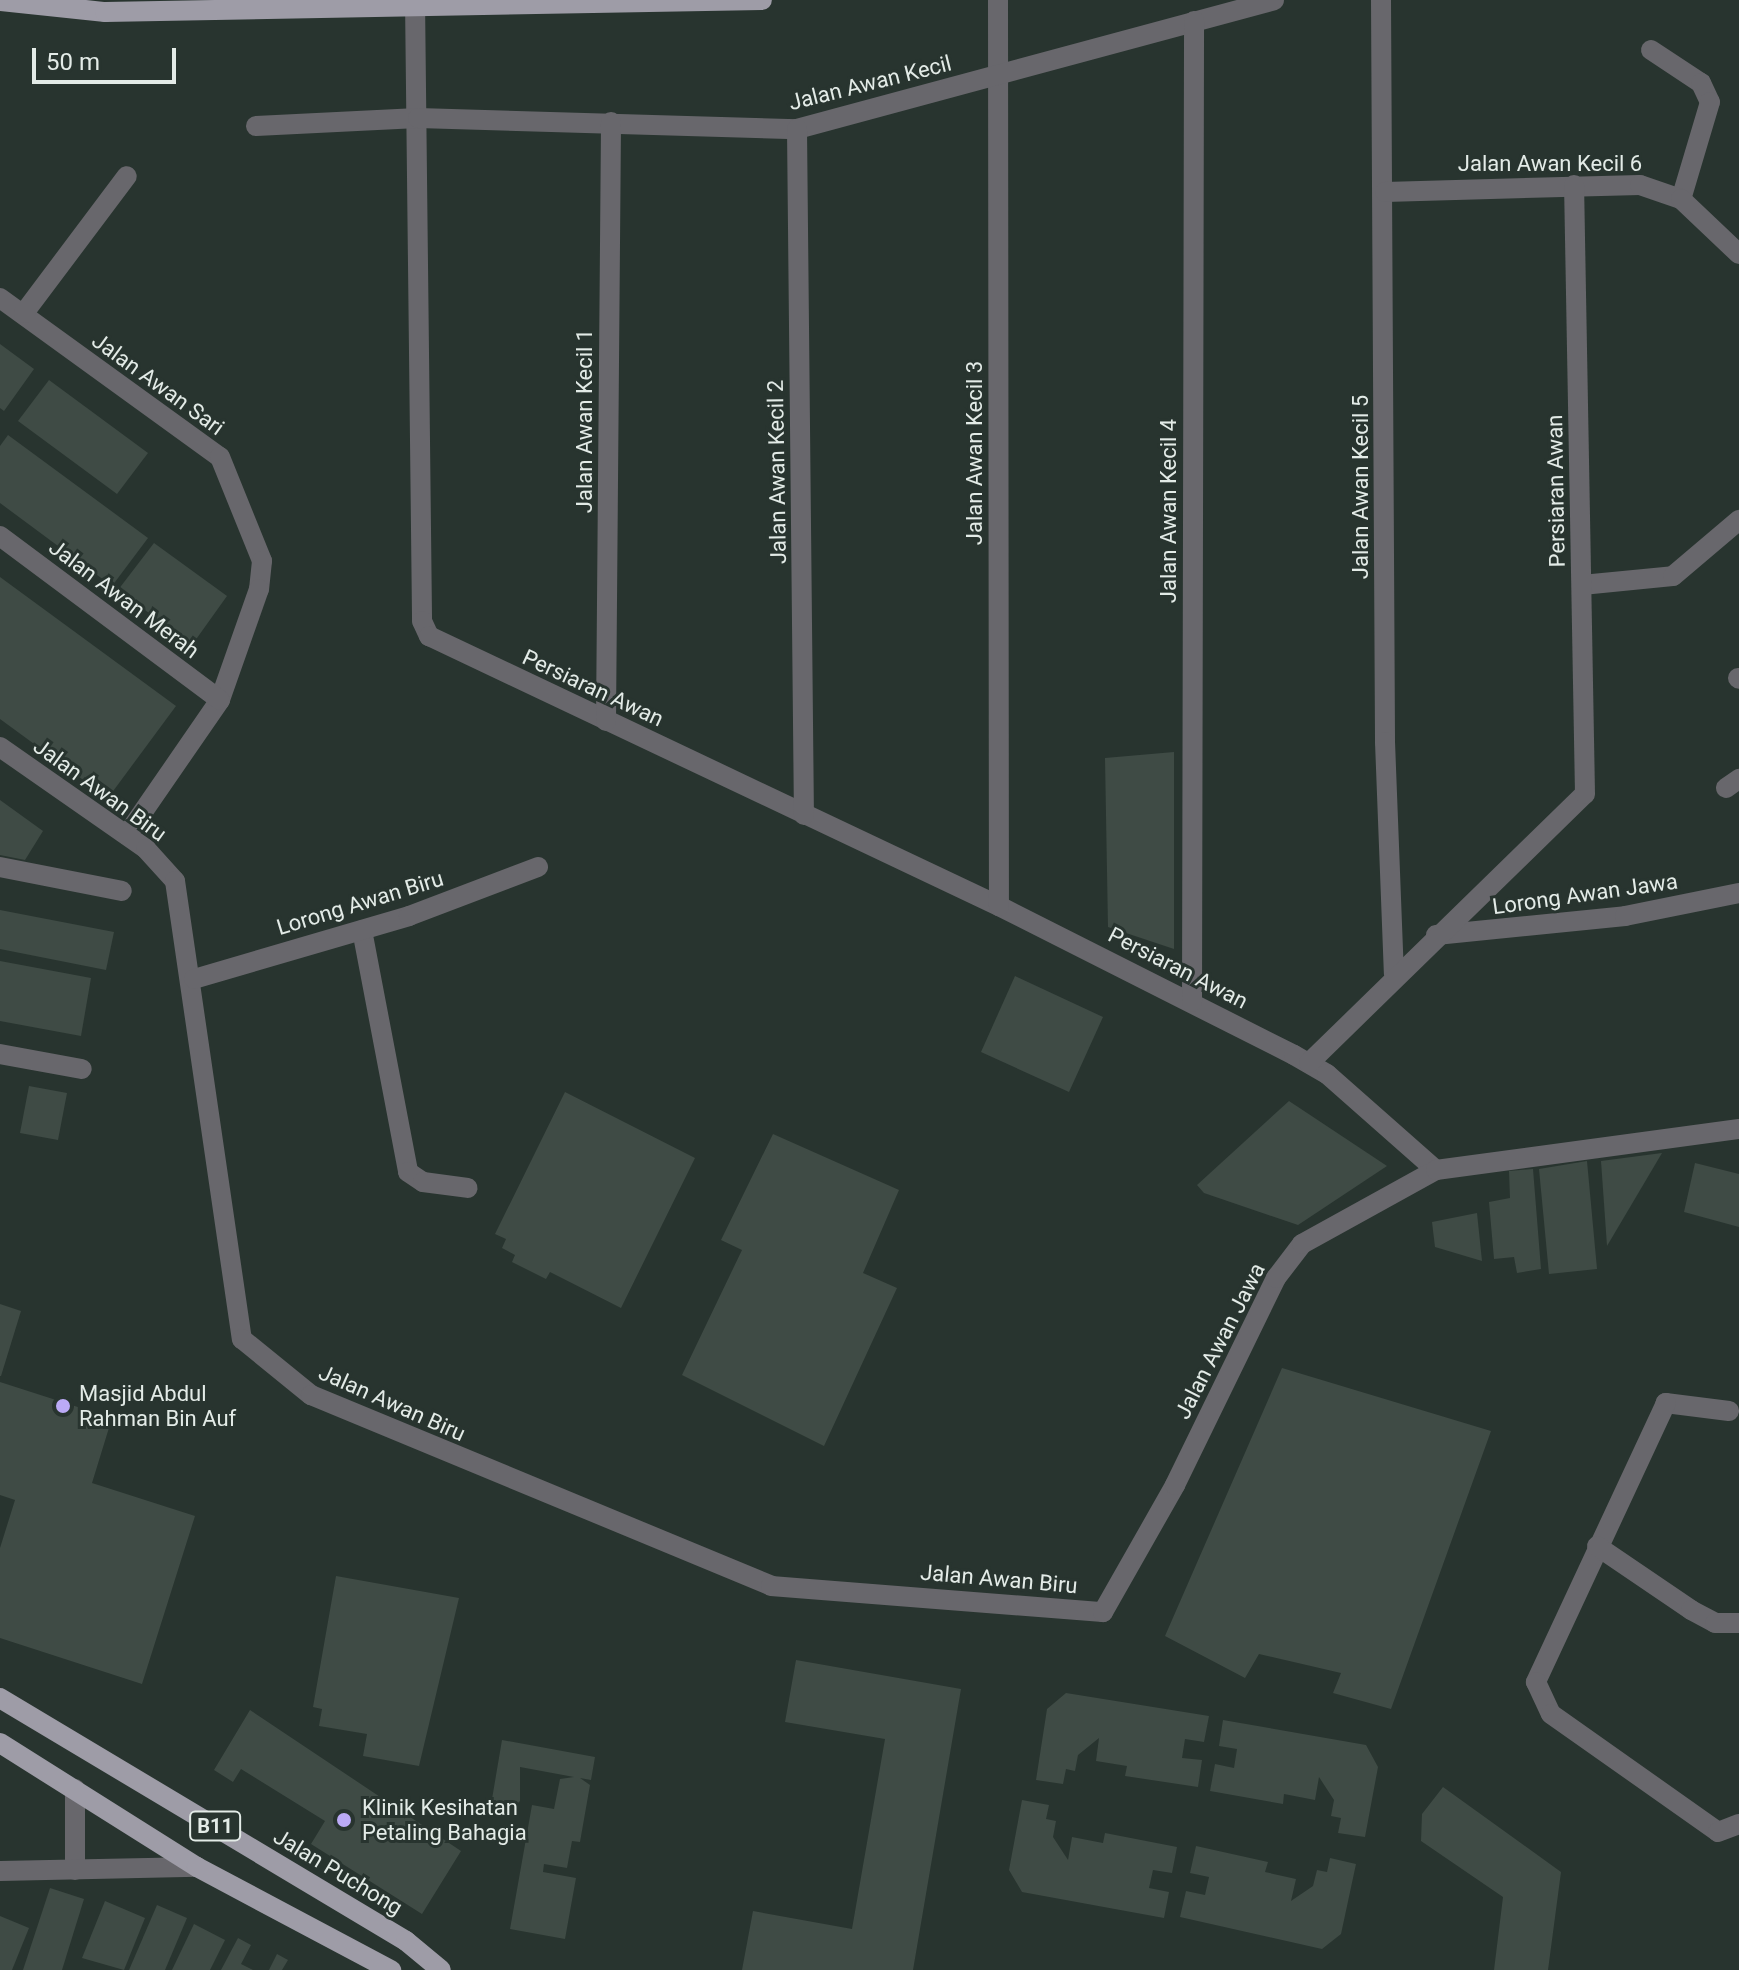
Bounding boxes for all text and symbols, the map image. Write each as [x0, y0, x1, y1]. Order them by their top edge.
scale bar [36, 32, 180, 82]
text: 50 m [46, 48, 100, 76]
street label: Jalan Awan Kecil [786, 50, 954, 116]
street label: Jalan Awan Kecil 6 [1458, 151, 1642, 177]
street label: Jalan Awan Sari [87, 327, 229, 441]
street label: Jalan Awan Kecil 1 [572, 329, 598, 513]
street label: Jalan Awan Kecil 3 [962, 361, 988, 545]
street label: Jalan Awan Kecil 2 [762, 380, 792, 564]
street label: Jalan Awan Kecil 5 [1348, 395, 1374, 579]
street label: Persiaran Awan [1541, 414, 1571, 568]
street label: Jalan Awan Kecil 4 [1156, 419, 1182, 603]
street label: Jalan Awan Merah [44, 534, 204, 664]
street label: Persiaran Awan [518, 644, 668, 732]
street label: Jalan Awan Biru [28, 733, 172, 847]
street label: Lorong Awan Biru [273, 865, 447, 941]
street label: Lorong Awan Jawa [1491, 868, 1679, 920]
street label: Persiaran Awan [1104, 922, 1252, 1014]
street label: Jalan Awan Jawa [1169, 1258, 1271, 1424]
street label: Jalan Awan Biru [315, 1359, 469, 1447]
place label: Masjid Abdul Rahman Bin Auf [79, 1380, 236, 1432]
marker: Masjid Abdul Rahman Bin Auf [54, 1397, 72, 1415]
street label: Jalan Awan Biru [919, 1559, 1079, 1599]
place label: Klinik Kesihatan Petaling Bahagia [362, 1794, 527, 1846]
marker: Klinik Kesihatan Petaling Bahagia [333, 1809, 355, 1831]
road number: B11 [189, 1810, 241, 1842]
street label: Jalan Puchong [269, 1823, 407, 1921]

